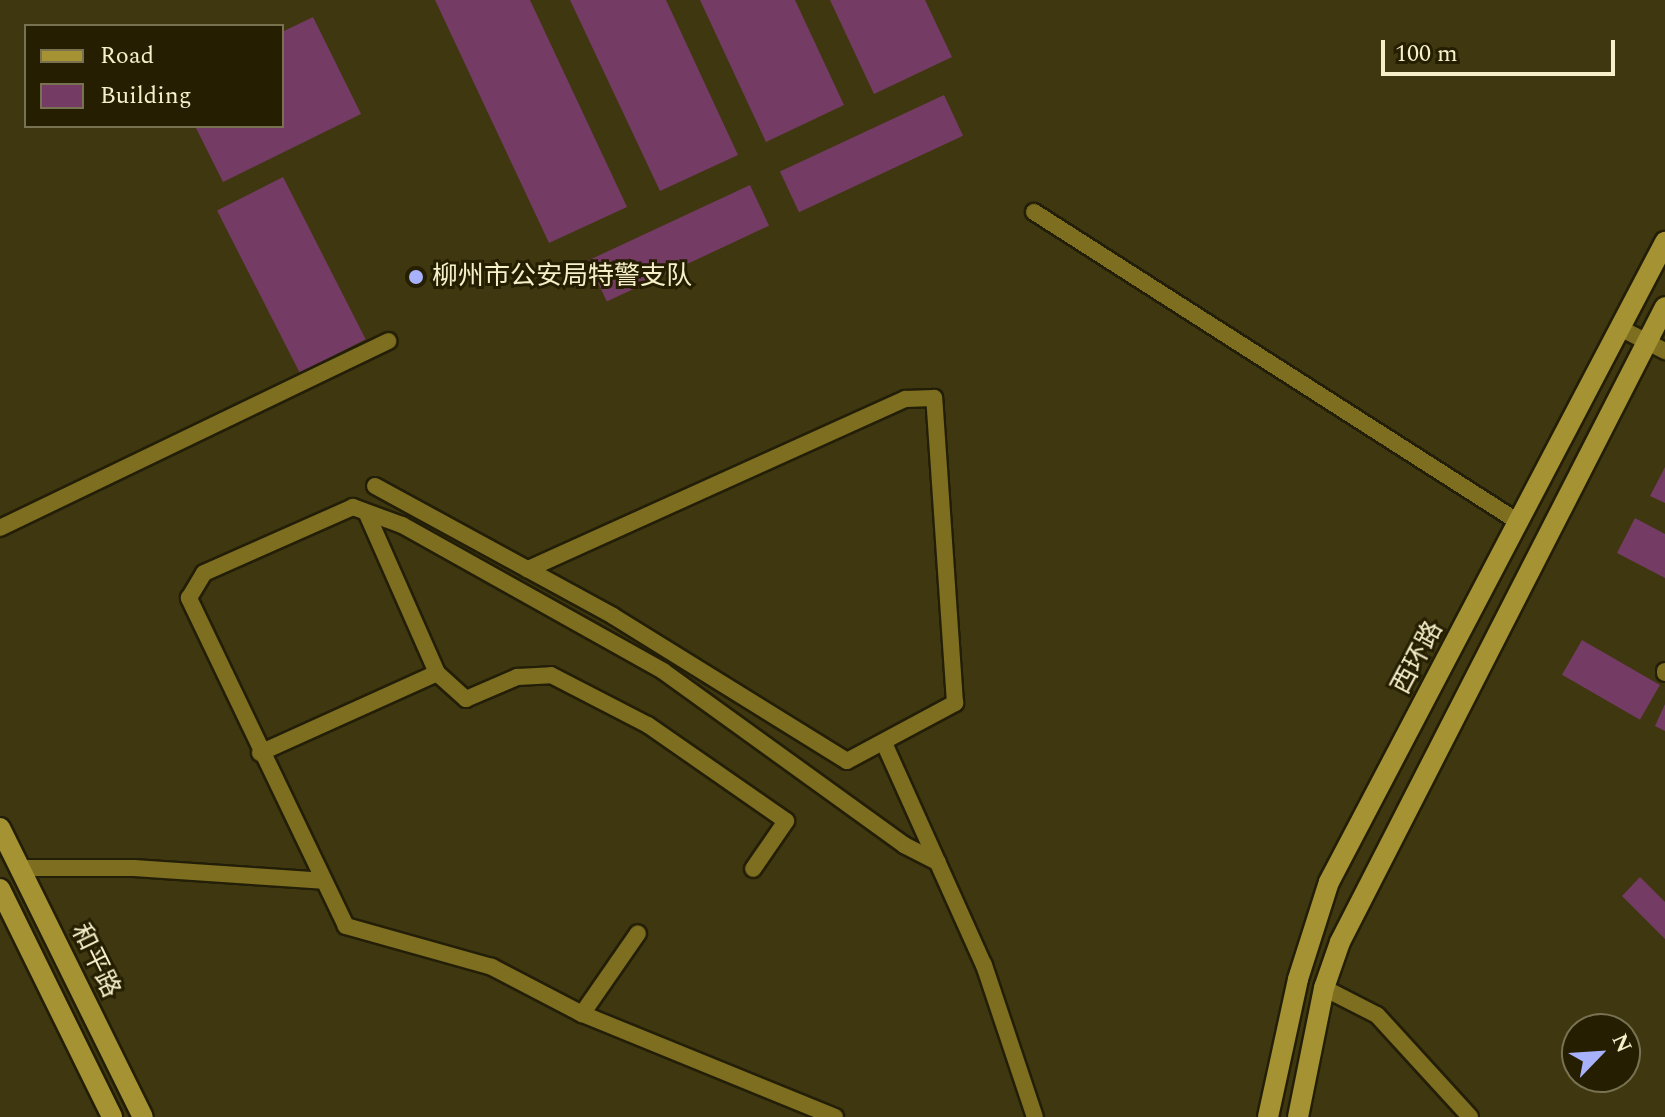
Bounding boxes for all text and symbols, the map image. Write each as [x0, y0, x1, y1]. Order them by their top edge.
legend [24, 24, 284, 128]
scale bar [1385, 24, 1619, 74]
text: 100 m [1395, 36, 1458, 72]
text: Road [100, 38, 154, 74]
text: Building [100, 78, 192, 114]
place label: 柳州市公安局特警支队 [432, 261, 692, 293]
marker: 柳州市公安局特警支队 [407, 268, 425, 286]
street label: 西环路 [1386, 616, 1450, 700]
street label: 和平路 [64, 919, 126, 1003]
north arrow [1561, 1013, 1641, 1093]
text: N [1603, 1028, 1640, 1059]

